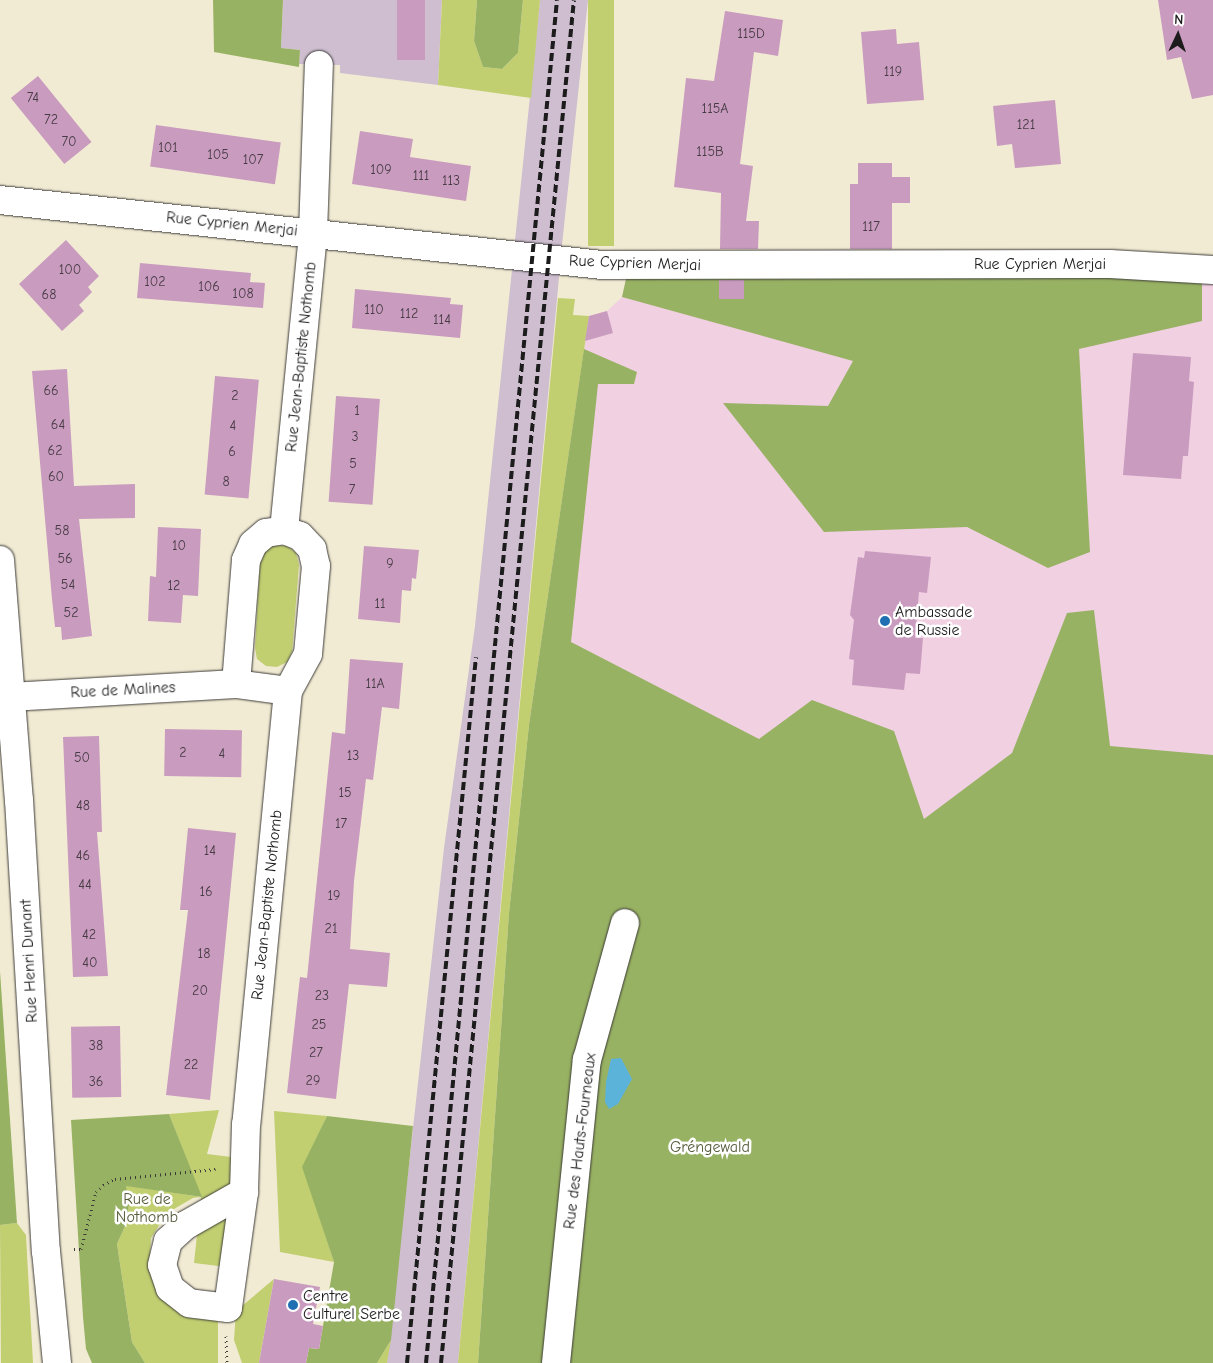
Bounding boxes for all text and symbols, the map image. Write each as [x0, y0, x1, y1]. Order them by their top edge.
north arrow [1153, 10, 1203, 60]
text: N [1174, 11, 1184, 28]
house number: 115D [737, 26, 765, 42]
house number: 119 [884, 64, 902, 80]
house number: 74 [27, 90, 39, 106]
house number: 115A [702, 101, 728, 117]
house number: 72 [44, 112, 58, 128]
house number: 121 [1017, 117, 1035, 133]
house number: 70 [61, 134, 77, 150]
house number: 101 [158, 140, 178, 156]
house number: 115B [696, 144, 724, 160]
house number: 105 [207, 147, 229, 163]
house number: 107 [243, 152, 263, 168]
house number: 109 [370, 162, 392, 178]
house number: 111 [413, 168, 429, 184]
house number: 113 [442, 173, 460, 189]
street label: Rue Cyprien Merjai [165, 208, 299, 240]
house number: 117 [862, 219, 880, 235]
street label: Rue Cyprien Merjai [569, 251, 701, 275]
street label: Rue Cyprien Merjai [974, 254, 1106, 274]
street label: Rue Jean-Baptiste Nothomb [281, 261, 321, 453]
house number: 100 [59, 262, 81, 278]
house number: 102 [144, 274, 166, 290]
house number: 106 [198, 279, 220, 295]
house number: 108 [232, 286, 254, 302]
house number: 68 [42, 287, 56, 303]
house number: 110 [364, 302, 384, 318]
house number: 112 [400, 306, 418, 322]
house number: 114 [433, 312, 451, 328]
house number: 66 [43, 383, 59, 399]
house number: 2 [231, 388, 239, 404]
house number: 1 [354, 403, 360, 419]
house number: 64 [51, 417, 65, 433]
house number: 4 [230, 418, 236, 434]
house number: 3 [351, 429, 359, 445]
house number: 62 [48, 443, 62, 459]
house number: 6 [228, 444, 236, 460]
house number: 5 [349, 456, 357, 472]
house number: 60 [48, 469, 64, 485]
house number: 8 [222, 474, 230, 490]
house number: 7 [349, 482, 355, 498]
house number: 58 [55, 523, 69, 539]
house number: 10 [172, 538, 186, 554]
house number: 56 [57, 551, 73, 567]
house number: 9 [386, 556, 394, 572]
house number: 54 [61, 577, 75, 593]
house number: 12 [168, 578, 180, 594]
house number: 11 [374, 596, 386, 612]
place label: Ambassade de Russie [895, 602, 972, 640]
house number: 52 [64, 605, 78, 621]
marker: Ambassade de Russie [879, 615, 891, 627]
house number: 11A [365, 676, 385, 692]
street label: Rue de Malines [70, 678, 176, 702]
house number: 2 [179, 745, 187, 761]
house number: 4 [219, 746, 225, 762]
house number: 13 [347, 748, 359, 764]
house number: 50 [74, 750, 90, 766]
house number: 15 [338, 785, 352, 801]
house number: 48 [76, 798, 90, 814]
street label: Rue Jean-Baptiste Nothomb [247, 809, 287, 1001]
house number: 17 [335, 816, 347, 832]
house number: 14 [204, 843, 216, 859]
house number: 46 [76, 848, 90, 864]
house number: 44 [78, 877, 92, 893]
house number: 16 [199, 884, 213, 900]
house number: 19 [328, 888, 340, 904]
street label: Rue Henri Dunant [16, 899, 42, 1023]
house number: 21 [325, 921, 337, 937]
house number: 42 [82, 927, 96, 943]
house number: 18 [198, 946, 210, 962]
house number: 40 [82, 955, 98, 971]
house number: 20 [192, 983, 208, 999]
house number: 23 [315, 988, 329, 1004]
house number: 25 [312, 1017, 326, 1033]
house number: 38 [89, 1038, 103, 1054]
house number: 27 [309, 1045, 323, 1061]
street label: Rue des Hauts-Fourneaux [560, 1052, 600, 1230]
house number: 22 [184, 1057, 198, 1073]
house number: 29 [306, 1073, 320, 1089]
house number: 36 [89, 1074, 103, 1090]
park label: Gréngewald [670, 1137, 750, 1157]
park label: Rue de Nothomb [116, 1189, 178, 1227]
place label: Centre Culturel Serbe [303, 1286, 400, 1324]
marker: Centre Culturel Serbe [287, 1299, 299, 1311]

